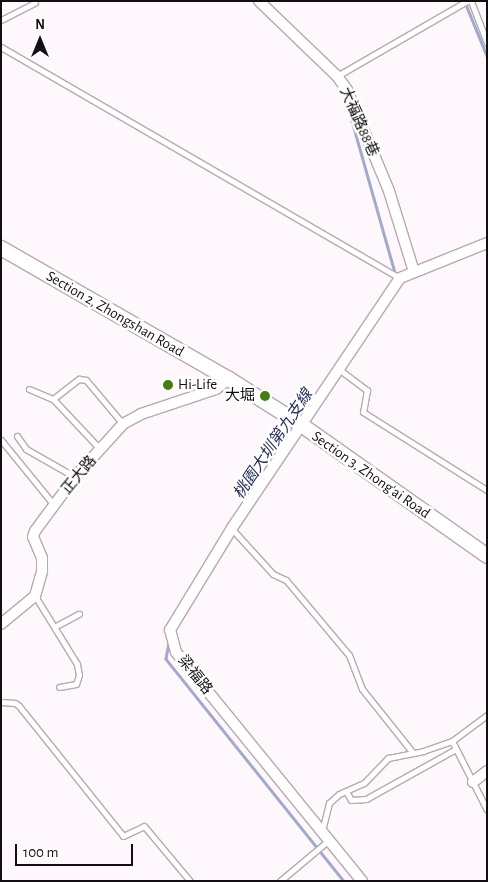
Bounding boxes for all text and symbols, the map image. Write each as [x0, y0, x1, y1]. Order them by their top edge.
north arrow [15, 15, 65, 65]
text: N [35, 18, 45, 32]
street label: 大福路88巷 [336, 84, 382, 160]
street label: Section 2, Zhongshan Road [43, 267, 187, 361]
place label: Hi-Life [178, 376, 217, 394]
marker: Hi-Life [162, 379, 174, 391]
water label: 桃園大圳第九支線 [229, 386, 317, 502]
place label: 大堀 [225, 387, 255, 405]
marker: 大堀 [259, 390, 271, 402]
street label: Section 3, Zhong'ai Road [308, 427, 434, 523]
street label: 正大路 [58, 452, 100, 498]
street label: 梁福路 [174, 652, 216, 698]
scale bar [18, 834, 135, 866]
text: 100 m [23, 845, 58, 860]

